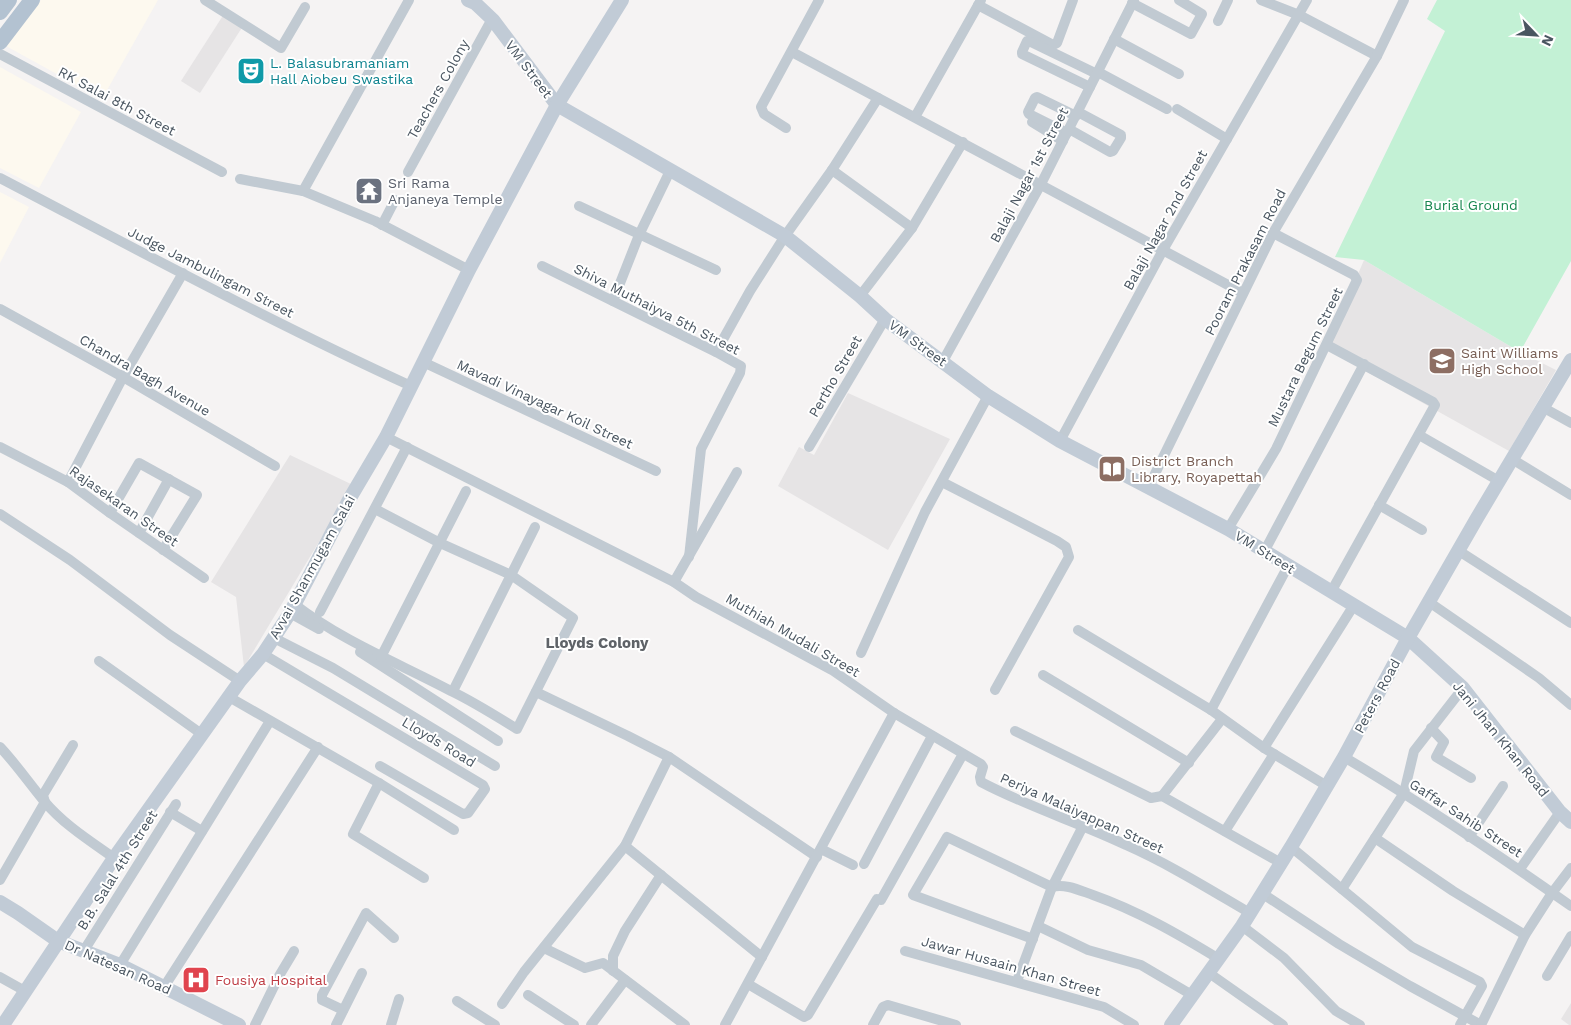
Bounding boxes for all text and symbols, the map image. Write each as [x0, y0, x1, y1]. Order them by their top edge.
north arrow [1511, 10, 1561, 60]
text: N [1538, 32, 1557, 49]
street label: Teachers Colony [404, 36, 472, 142]
street label: VM Street [502, 37, 556, 101]
place label: L. Balasubramaniam Hall Aiobeu Swastika [270, 55, 413, 87]
theatre icon: L. Balasubramaniam Hall Aiobeu Swastika [236, 56, 266, 86]
street label: RK Salai 8th Street [56, 63, 179, 139]
street label: Balaji Nagar 1st Street [987, 105, 1071, 245]
street label: Balaji Nagar 2nd Street [1120, 147, 1210, 293]
place label: Sri Rama Anjaneya Temple [388, 175, 502, 207]
temple icon: Sri Rama Anjaneya Temple [354, 176, 384, 206]
street label: Pooram Prakasam Road [1201, 186, 1289, 338]
park label: Burial Ground [1424, 197, 1518, 213]
street label: Judge Jambulingam Street [125, 223, 297, 321]
street label: Shiva Muthaiyva 5th Street [571, 260, 743, 358]
street label: Mustara Begum Street [1264, 285, 1346, 429]
street label: VM Street [886, 317, 950, 370]
street label: Chandra Bagh Avenue [77, 331, 213, 419]
street label: Pertho Street [805, 332, 865, 420]
place label: Saint Williams High School [1461, 345, 1558, 377]
school or university icon: Saint Williams High School [1427, 346, 1457, 376]
street label: Mavadi Vinayagar Koil Street [454, 356, 636, 452]
place label: District Branch Library, Royapettah [1131, 453, 1262, 485]
library icon: District Branch Library, Royapettah [1097, 454, 1127, 484]
street label: Rajasekaran Street [67, 462, 182, 550]
street label: Avvai Shanmugam Salai [266, 492, 358, 642]
street label: VM Street [1232, 527, 1298, 577]
street label: Muthiah Mudali Street [723, 590, 863, 680]
district label: Lloyds Colony [545, 634, 649, 652]
street label: Peters Road [1351, 656, 1403, 736]
street label: Jani Jhan Khan Road [1450, 678, 1552, 800]
street label: Lloyds Road [399, 714, 479, 770]
street label: Periya Malaiyappan Street [998, 770, 1166, 856]
street label: Gaffar Sahib Street [1406, 775, 1526, 861]
street label: B.B. Salal 4th Street [74, 807, 160, 933]
street label: Jawar Husaain Khan Street [920, 933, 1103, 999]
street label: Dr Natesan Road [62, 936, 174, 998]
hospital icon: Fousiya Hospital [181, 965, 211, 995]
place label: Fousiya Hospital [215, 972, 328, 988]

